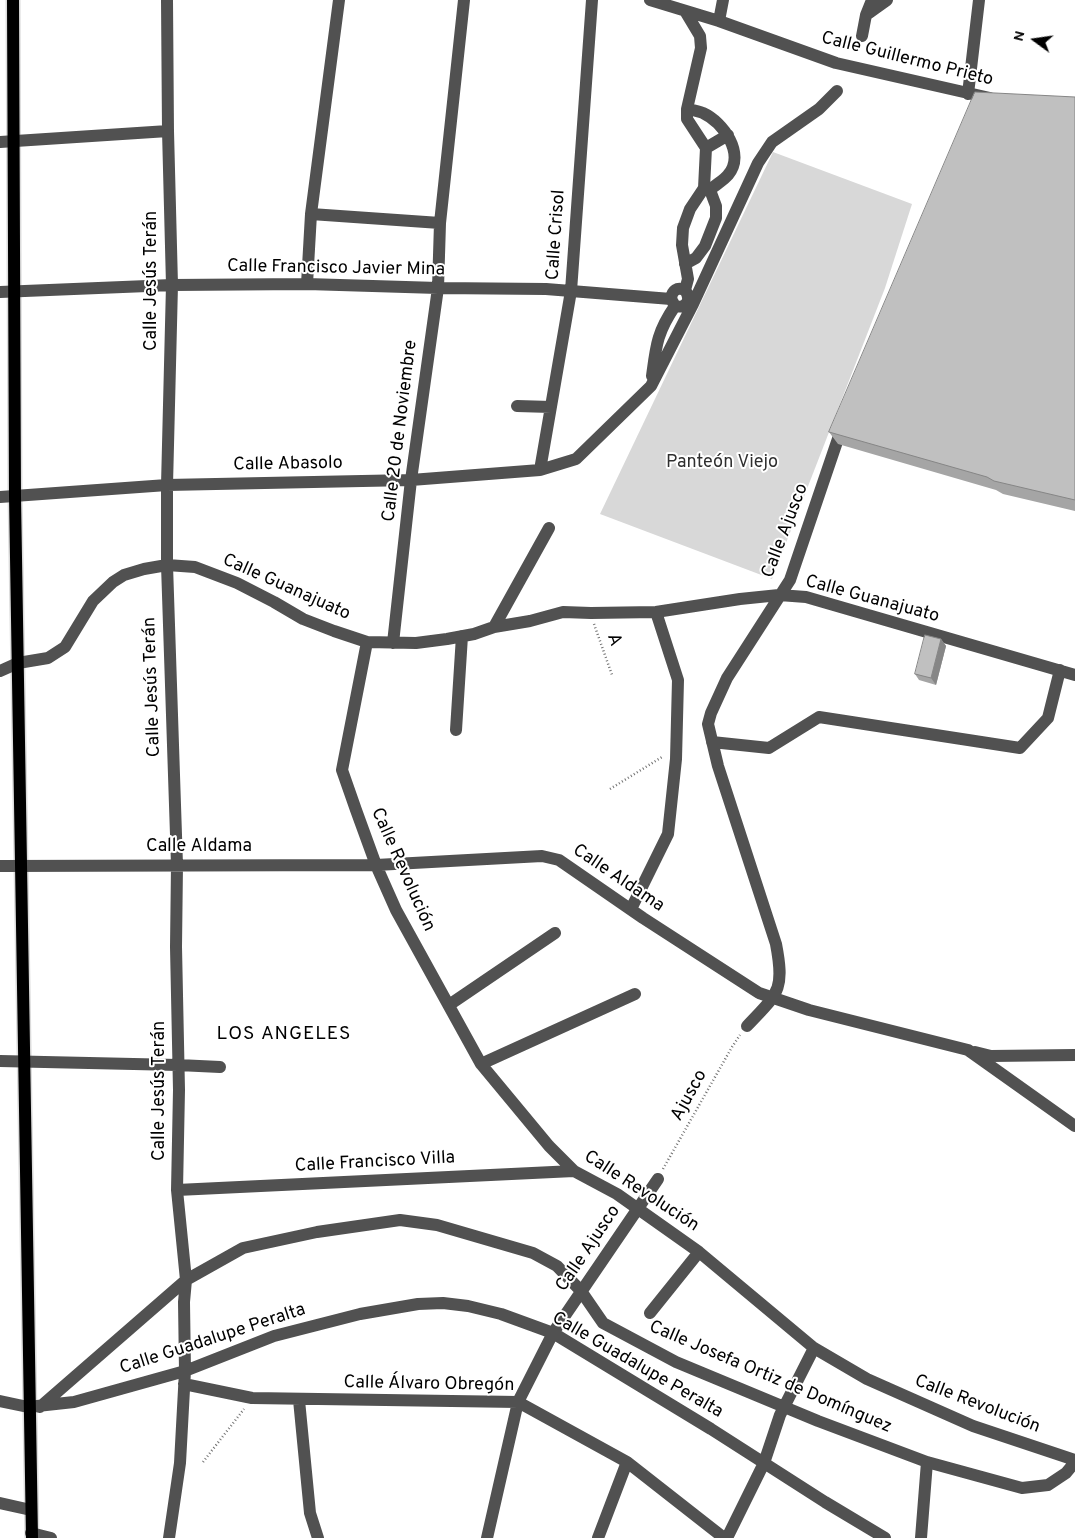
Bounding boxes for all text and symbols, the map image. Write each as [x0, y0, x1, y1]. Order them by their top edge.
north arrow [1010, 15, 1060, 65]
street label: Calle Guillermo Prieto [819, 28, 995, 92]
text: N [1010, 29, 1029, 43]
street label: Calle Crisol [543, 189, 571, 281]
street label: Calle Jesús Terán [141, 211, 163, 351]
street label: Calle Francisco Javier Mina [227, 256, 445, 282]
street label: Calle 20 de Noviembre [379, 339, 423, 523]
park label: Panteón Viejo [666, 452, 778, 474]
street label: Calle Abasolo [233, 453, 343, 477]
street label: Calle Ajusco [758, 481, 814, 581]
street label: Calle Guanajuato [219, 550, 353, 626]
street label: Calle Guanajuato [803, 572, 941, 628]
street label: Calle Jesús Terán [140, 617, 166, 757]
street label: A [601, 631, 625, 649]
street label: Calle Revolución [365, 805, 439, 935]
street label: Calle Aldama [146, 836, 252, 858]
street label: Calle Aldama [568, 840, 668, 918]
street label: Calle Jesús Terán [149, 1021, 171, 1161]
district label: LOS ANGELES [215, 1024, 353, 1046]
street label: Ajusco [667, 1067, 713, 1125]
street label: Calle Revolución [579, 1147, 703, 1237]
street label: Calle Francisco Villa [294, 1148, 456, 1178]
street label: Calle Ajusco [552, 1202, 626, 1296]
street label: Calle Guadalupe Peralta [117, 1300, 309, 1380]
street label: Calle Guadalupe Peralta [548, 1308, 726, 1424]
street label: Calle Josefa Ortiz de Domínguez [646, 1317, 894, 1439]
street label: Calle Revolución [911, 1371, 1043, 1439]
street label: Calle Álvaro Obregón [343, 1373, 515, 1397]

